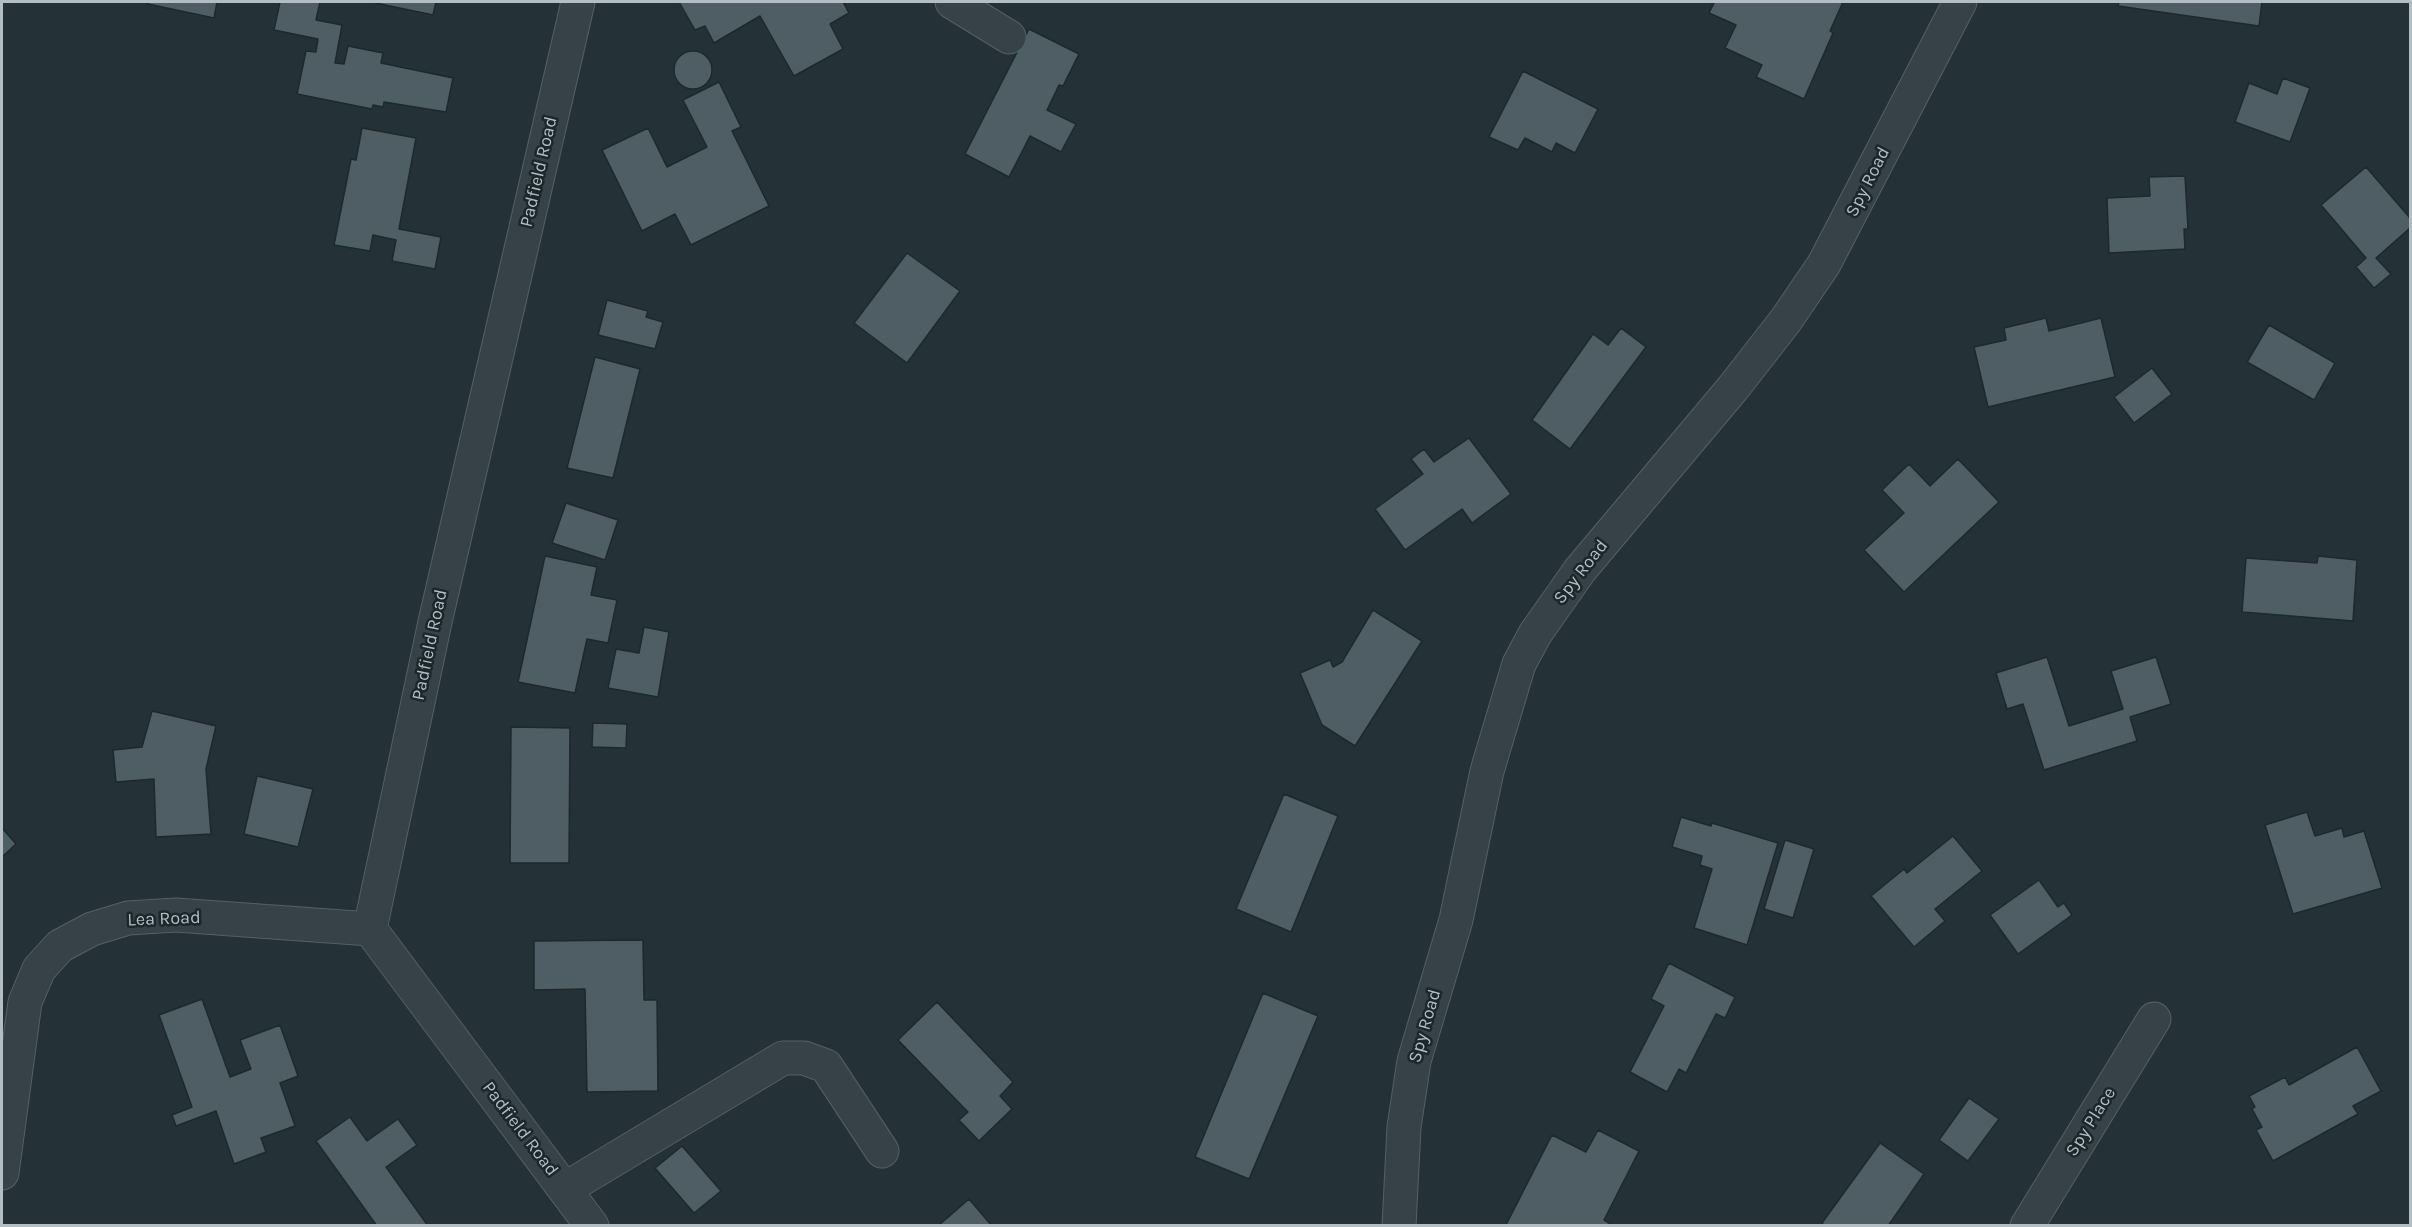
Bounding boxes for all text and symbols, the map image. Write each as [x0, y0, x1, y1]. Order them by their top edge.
street label: Padfield Road [516, 115, 562, 229]
street label: Spy Road [1841, 143, 1895, 221]
street label: Spy Road [1549, 536, 1613, 608]
street label: Padfield Road [408, 588, 452, 702]
street label: Lea Road [127, 907, 201, 931]
street label: Spy Road [1404, 987, 1446, 1065]
street label: Padfield Road [477, 1077, 563, 1181]
street label: Spy Place [2061, 1083, 2121, 1161]

